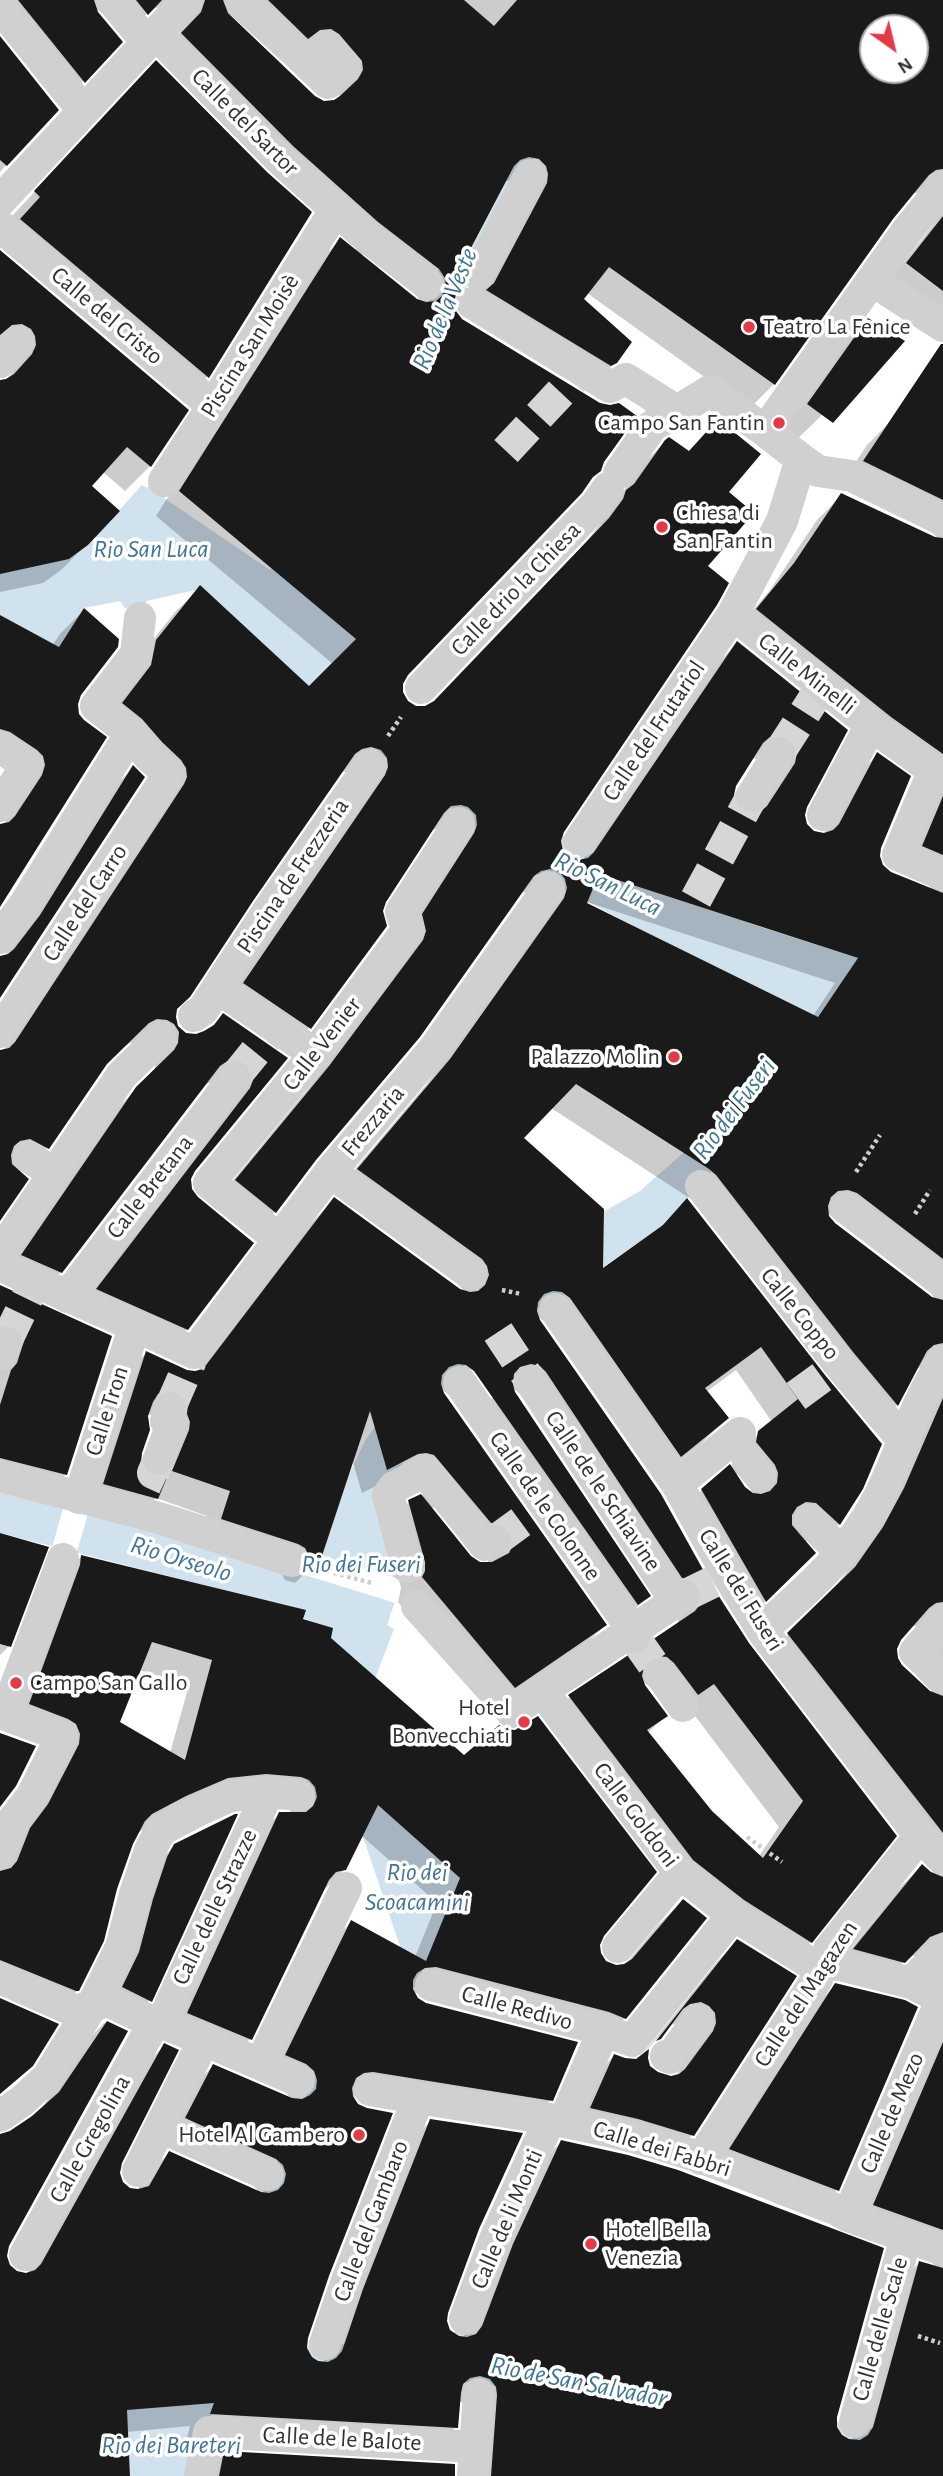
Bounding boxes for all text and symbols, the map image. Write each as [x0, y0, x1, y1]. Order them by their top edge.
north arrow [859, 14, 929, 84]
text: N [894, 54, 916, 77]
street label: Calle del Sartor [185, 62, 305, 182]
water label: Rio de la Veste [405, 243, 485, 375]
street label: Calle del Cristo [45, 261, 169, 371]
street label: Piscina San Moisè [194, 269, 306, 423]
place label: Teatro La Fenice [763, 313, 911, 341]
marker: Teatro La Fenice [741, 319, 757, 335]
place label: Campo San Fantin [598, 409, 765, 437]
marker: Campo San Fantin [771, 415, 787, 431]
place label: Chiesa di San Fantin [676, 499, 773, 555]
street label: Calle drio la Chiesa [445, 516, 587, 662]
marker: Chiesa di San Fantin [654, 519, 670, 535]
water label: Rio San Luca [93, 533, 209, 565]
street label: Calle Minelli [752, 627, 862, 721]
street label: Calle del Frutariol [596, 655, 712, 807]
street label: Piscina de Frezzeria [231, 793, 355, 959]
street label: Calle del Carro [36, 839, 134, 967]
water label: Rio San Luca [549, 845, 667, 923]
street label: Calle Venier [276, 991, 368, 1097]
place label: Palazzo Molin [530, 1043, 660, 1071]
marker: Palazzo Molin [666, 1049, 682, 1065]
water label: Rio dei Fuseri [686, 1052, 782, 1166]
street label: Frezzaria [335, 1080, 411, 1162]
street label: Calle Bretana [101, 1129, 199, 1245]
street label: Calle Coppo [754, 1262, 846, 1366]
street label: Calle Tron [79, 1363, 135, 1459]
street label: Calle de le Schiavine [539, 1405, 667, 1577]
street label: Calle de le Colonne [483, 1426, 607, 1586]
street label: Calle dei Fuseri [692, 1524, 790, 1656]
water label: Rio Orseolo [127, 1529, 235, 1589]
water label: Rio dei Fuseri [301, 1548, 421, 1580]
place label: Campo San Gallo [30, 1669, 187, 1697]
marker: Campo San Gallo [8, 1675, 24, 1691]
place label: Hotel Bonvecchiati [392, 1694, 510, 1750]
marker: Hotel Bonvecchiati [516, 1714, 532, 1730]
street label: Calle Goldoni [587, 1757, 685, 1873]
street label: Calle delle Strazze [166, 1824, 264, 1990]
water label: Rio dei Scoacamini [365, 1856, 469, 1918]
street label: Calle del Magazen [748, 1915, 864, 2073]
street label: Calle Redivo [458, 1979, 576, 2037]
street label: Calle de Mezo [854, 2048, 930, 2178]
street label: Calle Gregolina [43, 2070, 137, 2208]
street label: Calle dei Fabbri [590, 2114, 734, 2184]
place label: Hotel Al Gambero [178, 2121, 345, 2149]
marker: Hotel Al Gambero [351, 2127, 367, 2143]
street label: Calle del Gambaro [327, 2136, 415, 2306]
street label: Calle de li Monti [465, 2145, 549, 2293]
place label: Hotel Bella Venezia [605, 2216, 708, 2272]
marker: Hotel Bella Venezia [583, 2236, 599, 2252]
street label: Calle delle Scale [846, 2254, 914, 2404]
water label: Rio de San Salvador [488, 2350, 670, 2414]
street label: Calle de le Balote [262, 2420, 422, 2458]
water label: Rio dei Bareteri [101, 2429, 241, 2461]

